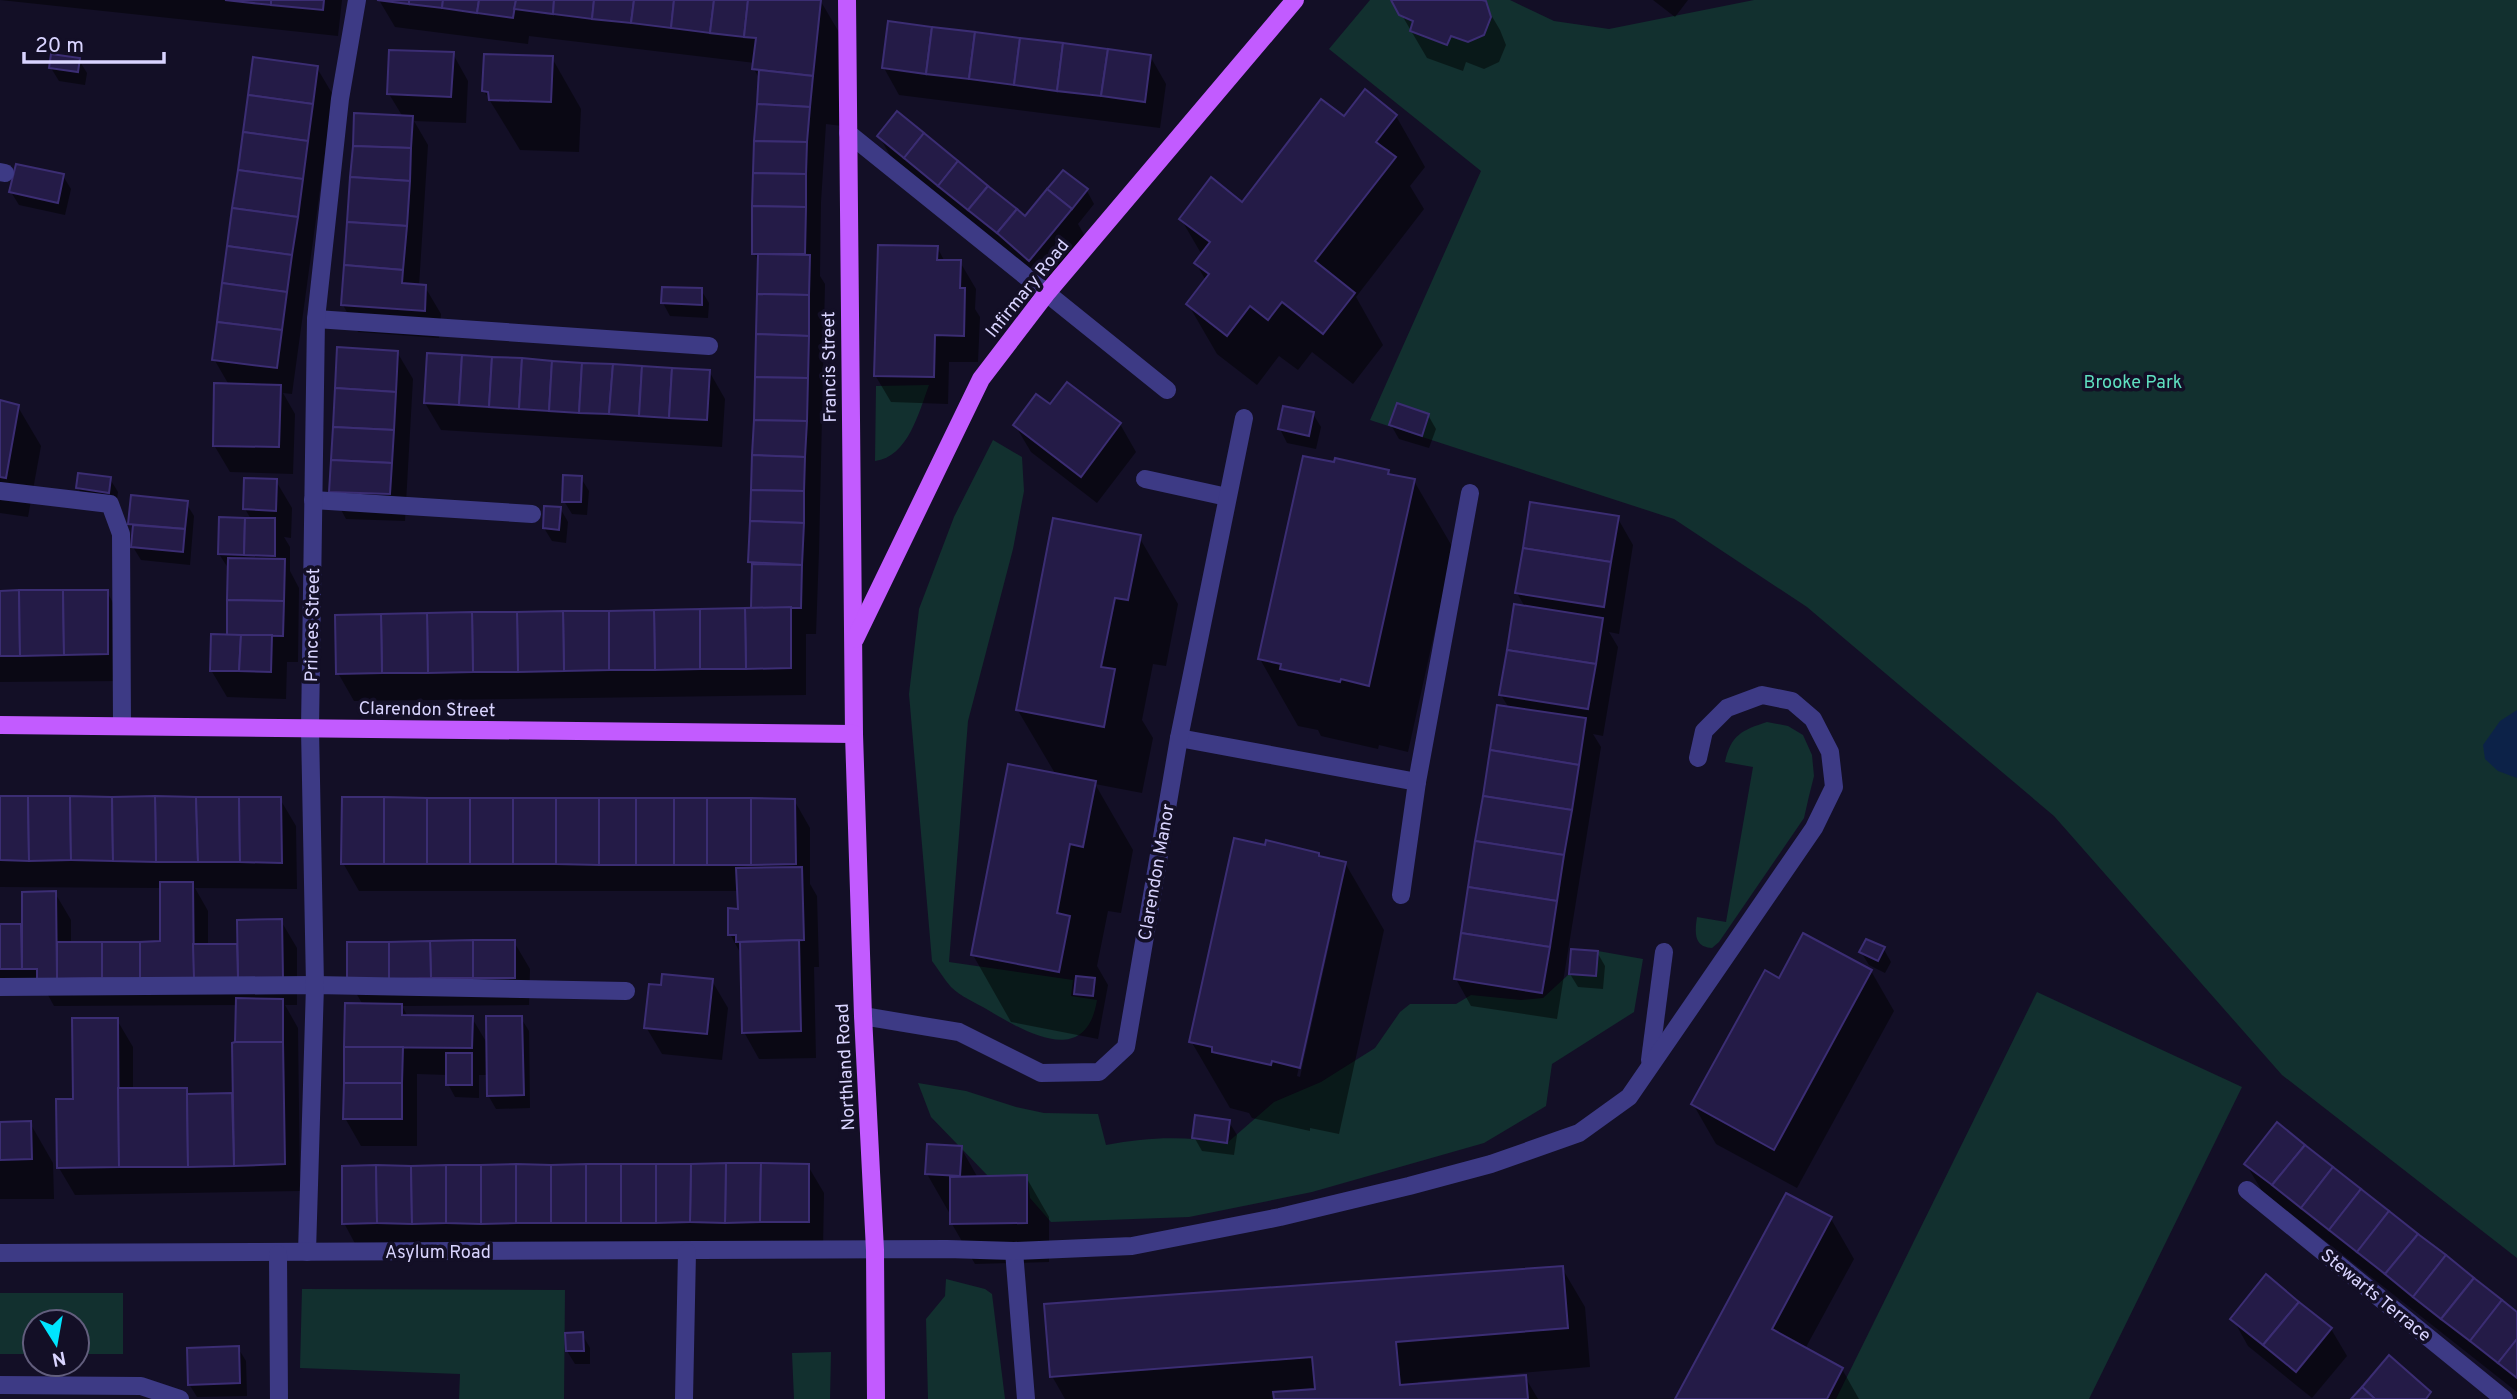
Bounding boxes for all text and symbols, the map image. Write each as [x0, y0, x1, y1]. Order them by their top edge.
scale bar [24, 21, 164, 65]
text: 20 m [35, 33, 84, 60]
street label: Infirmary Road [981, 235, 1075, 343]
street label: Francis Street [818, 311, 843, 423]
park label: Brooke Park [2084, 372, 2182, 395]
street label: Princes Street [301, 568, 326, 682]
street label: Clarendon Street [358, 698, 496, 723]
street label: Clarendon Manor [1134, 802, 1181, 942]
street label: Northland Road [832, 1003, 861, 1131]
street label: Asylum Road [385, 1242, 491, 1265]
street label: Stewarts Terrace [2315, 1244, 2435, 1348]
north arrow [21, 1308, 91, 1378]
text: N [50, 1345, 68, 1371]

